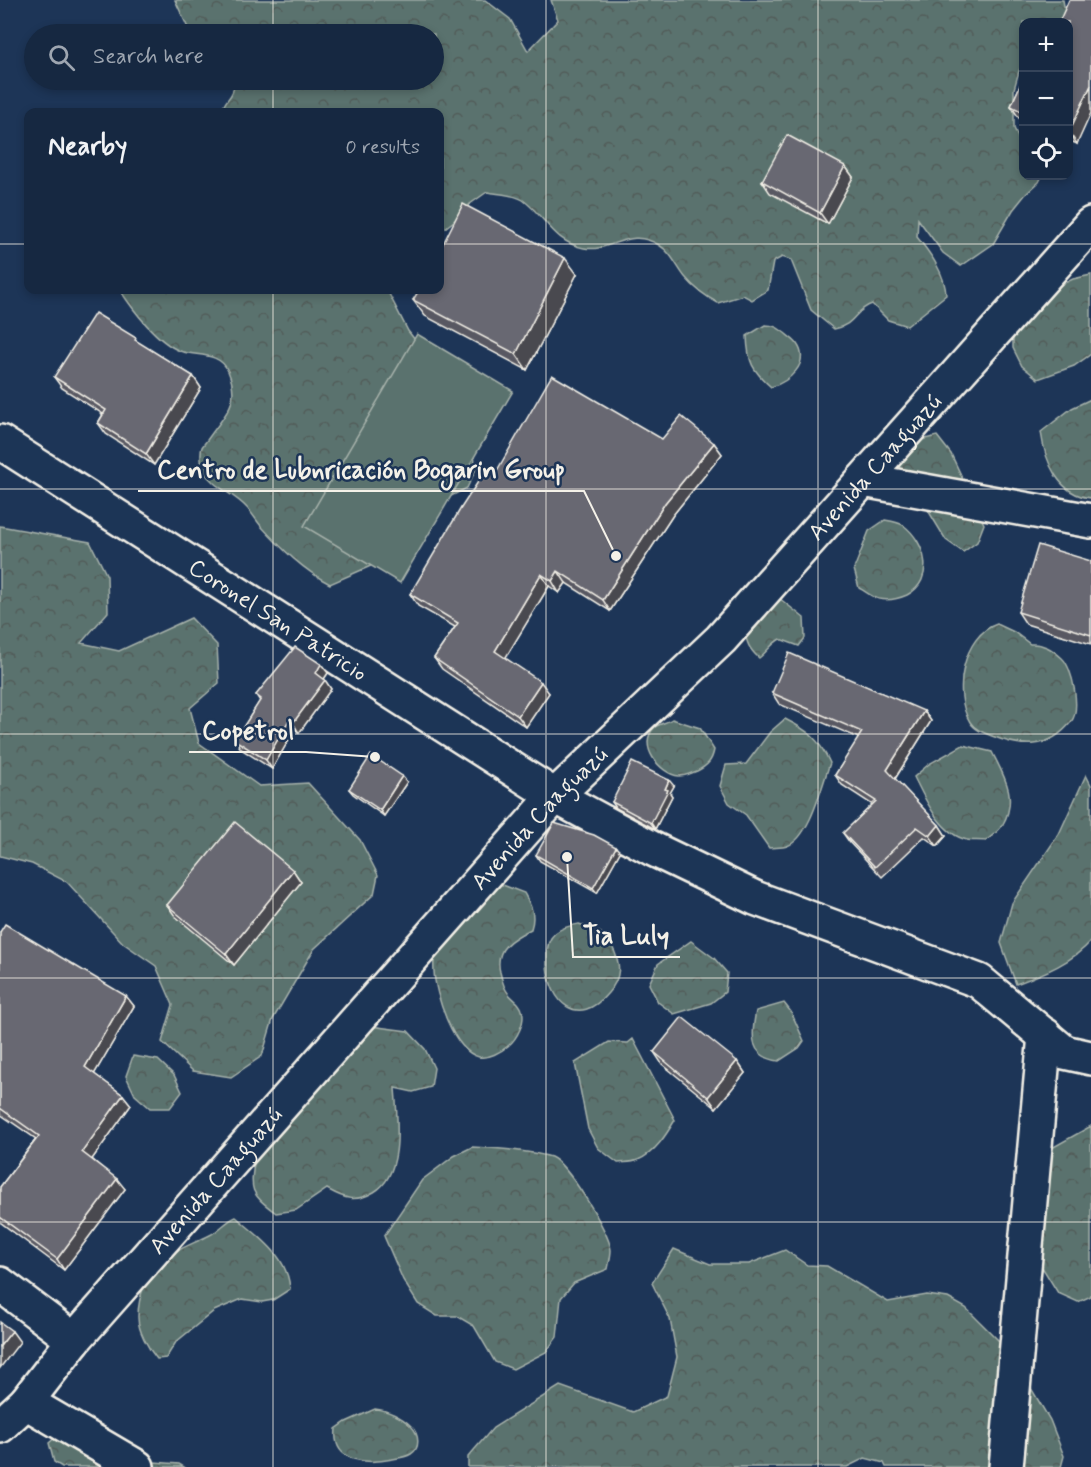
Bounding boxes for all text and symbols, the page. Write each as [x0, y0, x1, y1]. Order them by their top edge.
map controls [1019, 18, 1073, 180]
button: + [1019, 18, 1073, 72]
search box [24, 24, 444, 90]
icon: search [45, 41, 78, 74]
text: Search here [93, 43, 204, 71]
button: − [1019, 72, 1073, 126]
button: locate [1019, 126, 1073, 180]
text: Nearby [48, 130, 127, 164]
text: 0 results [346, 134, 420, 161]
street label: Avenida Caaguazú [802, 388, 950, 548]
callout: Centro de Lubnricación Bogarin Group [138, 447, 584, 491]
text: Centro de Lubnricación Bogarin Group [157, 454, 565, 491]
street label: Coronel San Patricio [182, 552, 373, 689]
callout: Copetrol [189, 708, 306, 752]
text: Copetrol [202, 715, 294, 749]
street label: Avenida Caaguazú [465, 740, 615, 898]
callout: Tia Luly [573, 913, 680, 957]
text: Tia Luly [583, 920, 669, 954]
street label: Avenida Caaguazú [143, 1101, 290, 1262]

